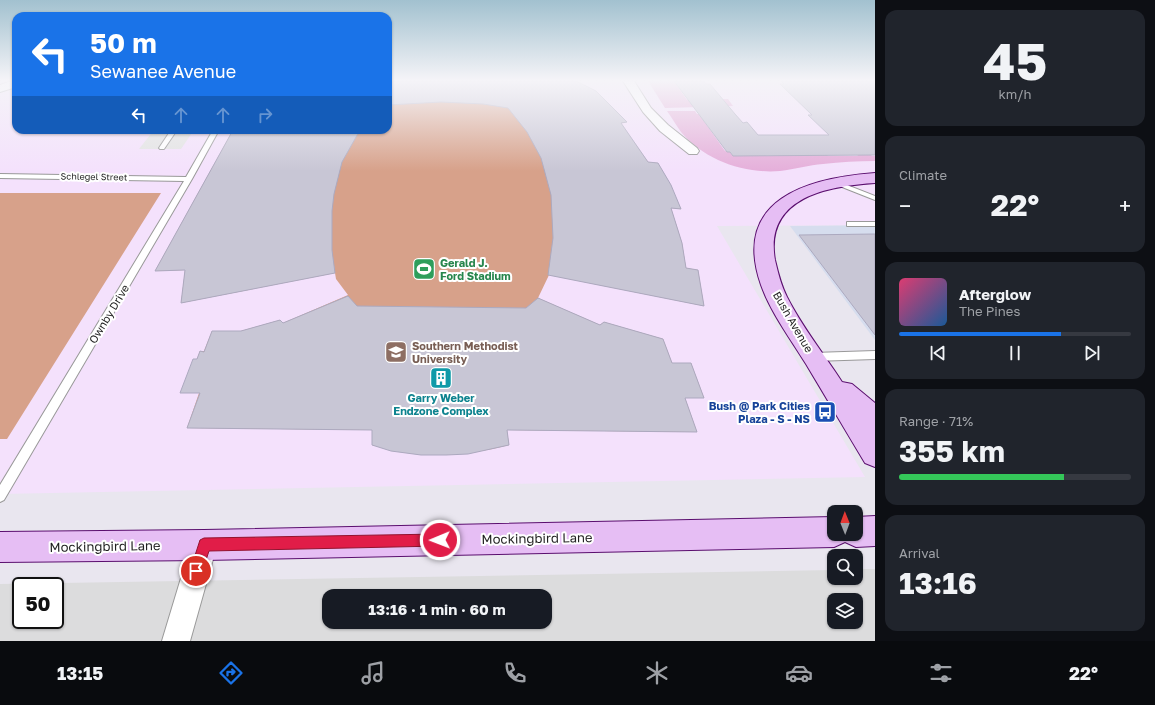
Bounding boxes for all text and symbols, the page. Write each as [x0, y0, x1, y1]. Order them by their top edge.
text: 50 m [90, 26, 157, 59]
icon: left [24, 28, 76, 80]
text: 45 [983, 29, 1047, 91]
text: Sewanee Avenue [90, 60, 236, 82]
text: km/h [998, 86, 1032, 102]
icon: left [128, 104, 150, 126]
icon: ahead [170, 104, 192, 126]
icon: ahead [212, 104, 234, 126]
icon: right [254, 104, 276, 126]
text: Climate [899, 167, 947, 183]
street label: Schlegel Street [61, 170, 128, 183]
text: 22° [991, 187, 1039, 223]
text: − [899, 192, 911, 219]
text: + [1119, 192, 1131, 219]
sports icon: Gerald J. Ford Stadium [411, 256, 437, 282]
place label: Gerald J. Ford Stadium [440, 256, 511, 282]
street label: Ownby Drive [86, 282, 131, 346]
text: Afterglow [959, 285, 1031, 303]
street label: Bush Avenue [771, 289, 816, 355]
text: The Pines [959, 303, 1020, 319]
school or university icon: Southern Methodist University [383, 339, 409, 365]
place label: Southern Methodist University [412, 339, 519, 365]
icon: previous [927, 342, 949, 364]
icon: pause [1004, 342, 1026, 364]
icon: next [1081, 342, 1103, 364]
building icon: Garry Weber Endzone Complex [428, 365, 454, 391]
place label: Garry Weber Endzone Complex [393, 391, 489, 417]
place label: Bush @ Park Cities Plaza - S - NS [709, 399, 810, 425]
bus stop icon: Bush @ Park Cities Plaza - S - NS [812, 399, 838, 425]
text: Range · 71% [899, 413, 973, 429]
text: 355 km [899, 433, 1005, 469]
north arrow [827, 505, 863, 541]
map controls [827, 505, 863, 629]
position arrow [419, 519, 461, 561]
street label: Mockingbird Lane [481, 529, 593, 547]
street label: Mockingbird Lane [49, 537, 161, 555]
text: Arrival [899, 545, 940, 561]
button: search [827, 549, 863, 585]
pin [179, 554, 213, 588]
icon: arrive [185, 560, 207, 582]
text: 13:16 [899, 565, 977, 601]
speed limit sign: 50 [12, 577, 64, 629]
button: layers [827, 593, 863, 629]
text: 13:16 · 1 min · 60 m [368, 600, 506, 618]
icon: directions [217, 659, 245, 687]
icon: music [359, 659, 387, 687]
icon: phone [501, 659, 529, 687]
icon: climate [643, 659, 671, 687]
icon: car [785, 659, 813, 687]
icon: filters [927, 659, 955, 687]
text: 13:15 [57, 662, 103, 684]
text: 22° [1069, 662, 1098, 684]

